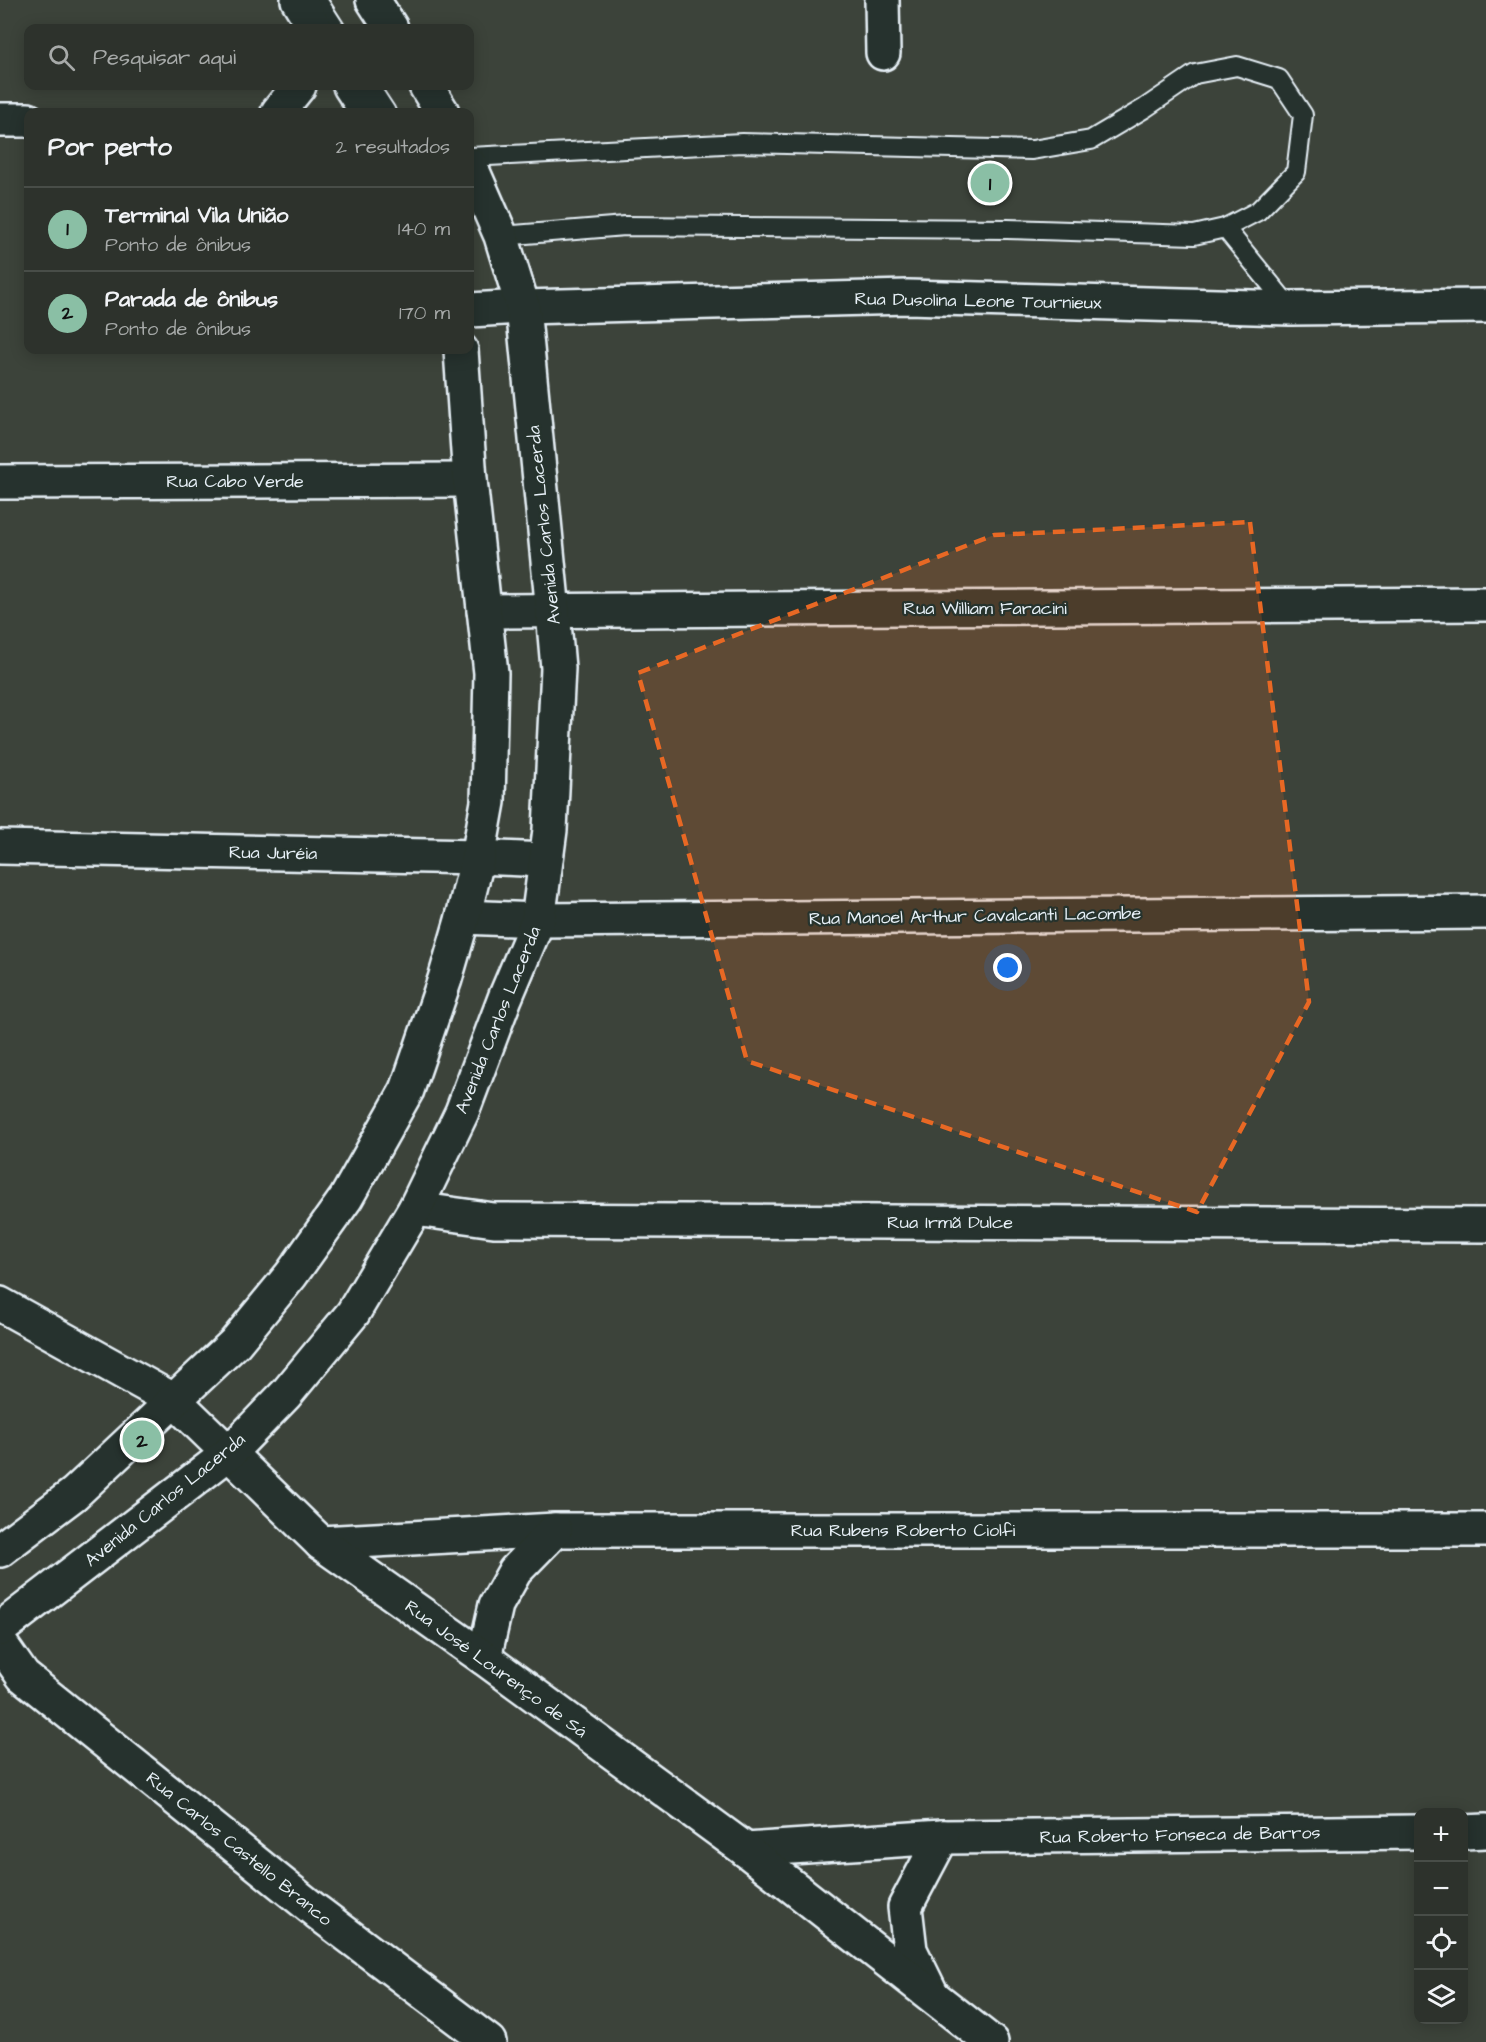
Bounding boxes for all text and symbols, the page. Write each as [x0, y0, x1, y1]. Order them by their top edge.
search box [24, 24, 474, 90]
icon: search [45, 41, 78, 74]
text: Pesquisar aqui [93, 42, 236, 73]
text: Por perto [48, 129, 172, 165]
text: 2 resultados [336, 133, 450, 161]
pin: 1 [970, 160, 1010, 206]
text: Terminal Vila União [105, 200, 289, 231]
text: 1 [66, 215, 69, 243]
text: 140 m [398, 215, 450, 243]
text: Ponto de ônibus [105, 231, 251, 259]
text: Parada de ônibus [105, 284, 278, 315]
street label: Rua Dusolina Leone Tournieux [854, 286, 1102, 316]
text: 2 [62, 299, 73, 327]
text: 170 m [399, 299, 450, 327]
text: Ponto de ônibus [105, 315, 251, 343]
street label: Avenida Carlos Lacerda [521, 424, 567, 626]
street label: Rua Cabo Verde [166, 469, 304, 494]
street label: Rua William Faracini [903, 596, 1067, 621]
street label: Rua Juréia [229, 840, 317, 866]
street label: Rua Manoel Arthur Cavalcanti Lacombe [809, 901, 1142, 931]
street label: Avenida Carlos Lacerda [449, 923, 547, 1117]
your location [993, 953, 1022, 982]
street label: Rua Irmã Dulce [887, 1210, 1013, 1235]
pin: 2 [122, 1418, 162, 1462]
street label: Avenida Carlos Lacerda [79, 1427, 251, 1573]
street label: Rua Rubens Roberto Ciolfi [791, 1518, 1016, 1543]
street label: Rua José Lourenço de Sá [400, 1594, 592, 1744]
street label: Rua Carlos Castello Branco [141, 1766, 337, 1932]
map controls [1414, 1808, 1468, 2024]
button: + [1414, 1808, 1468, 1862]
street label: Rua Roberto Fonseca de Barros [1039, 1820, 1321, 1850]
button: − [1414, 1862, 1468, 1916]
button: locate [1414, 1916, 1468, 1970]
button: layers [1414, 1970, 1468, 2024]

